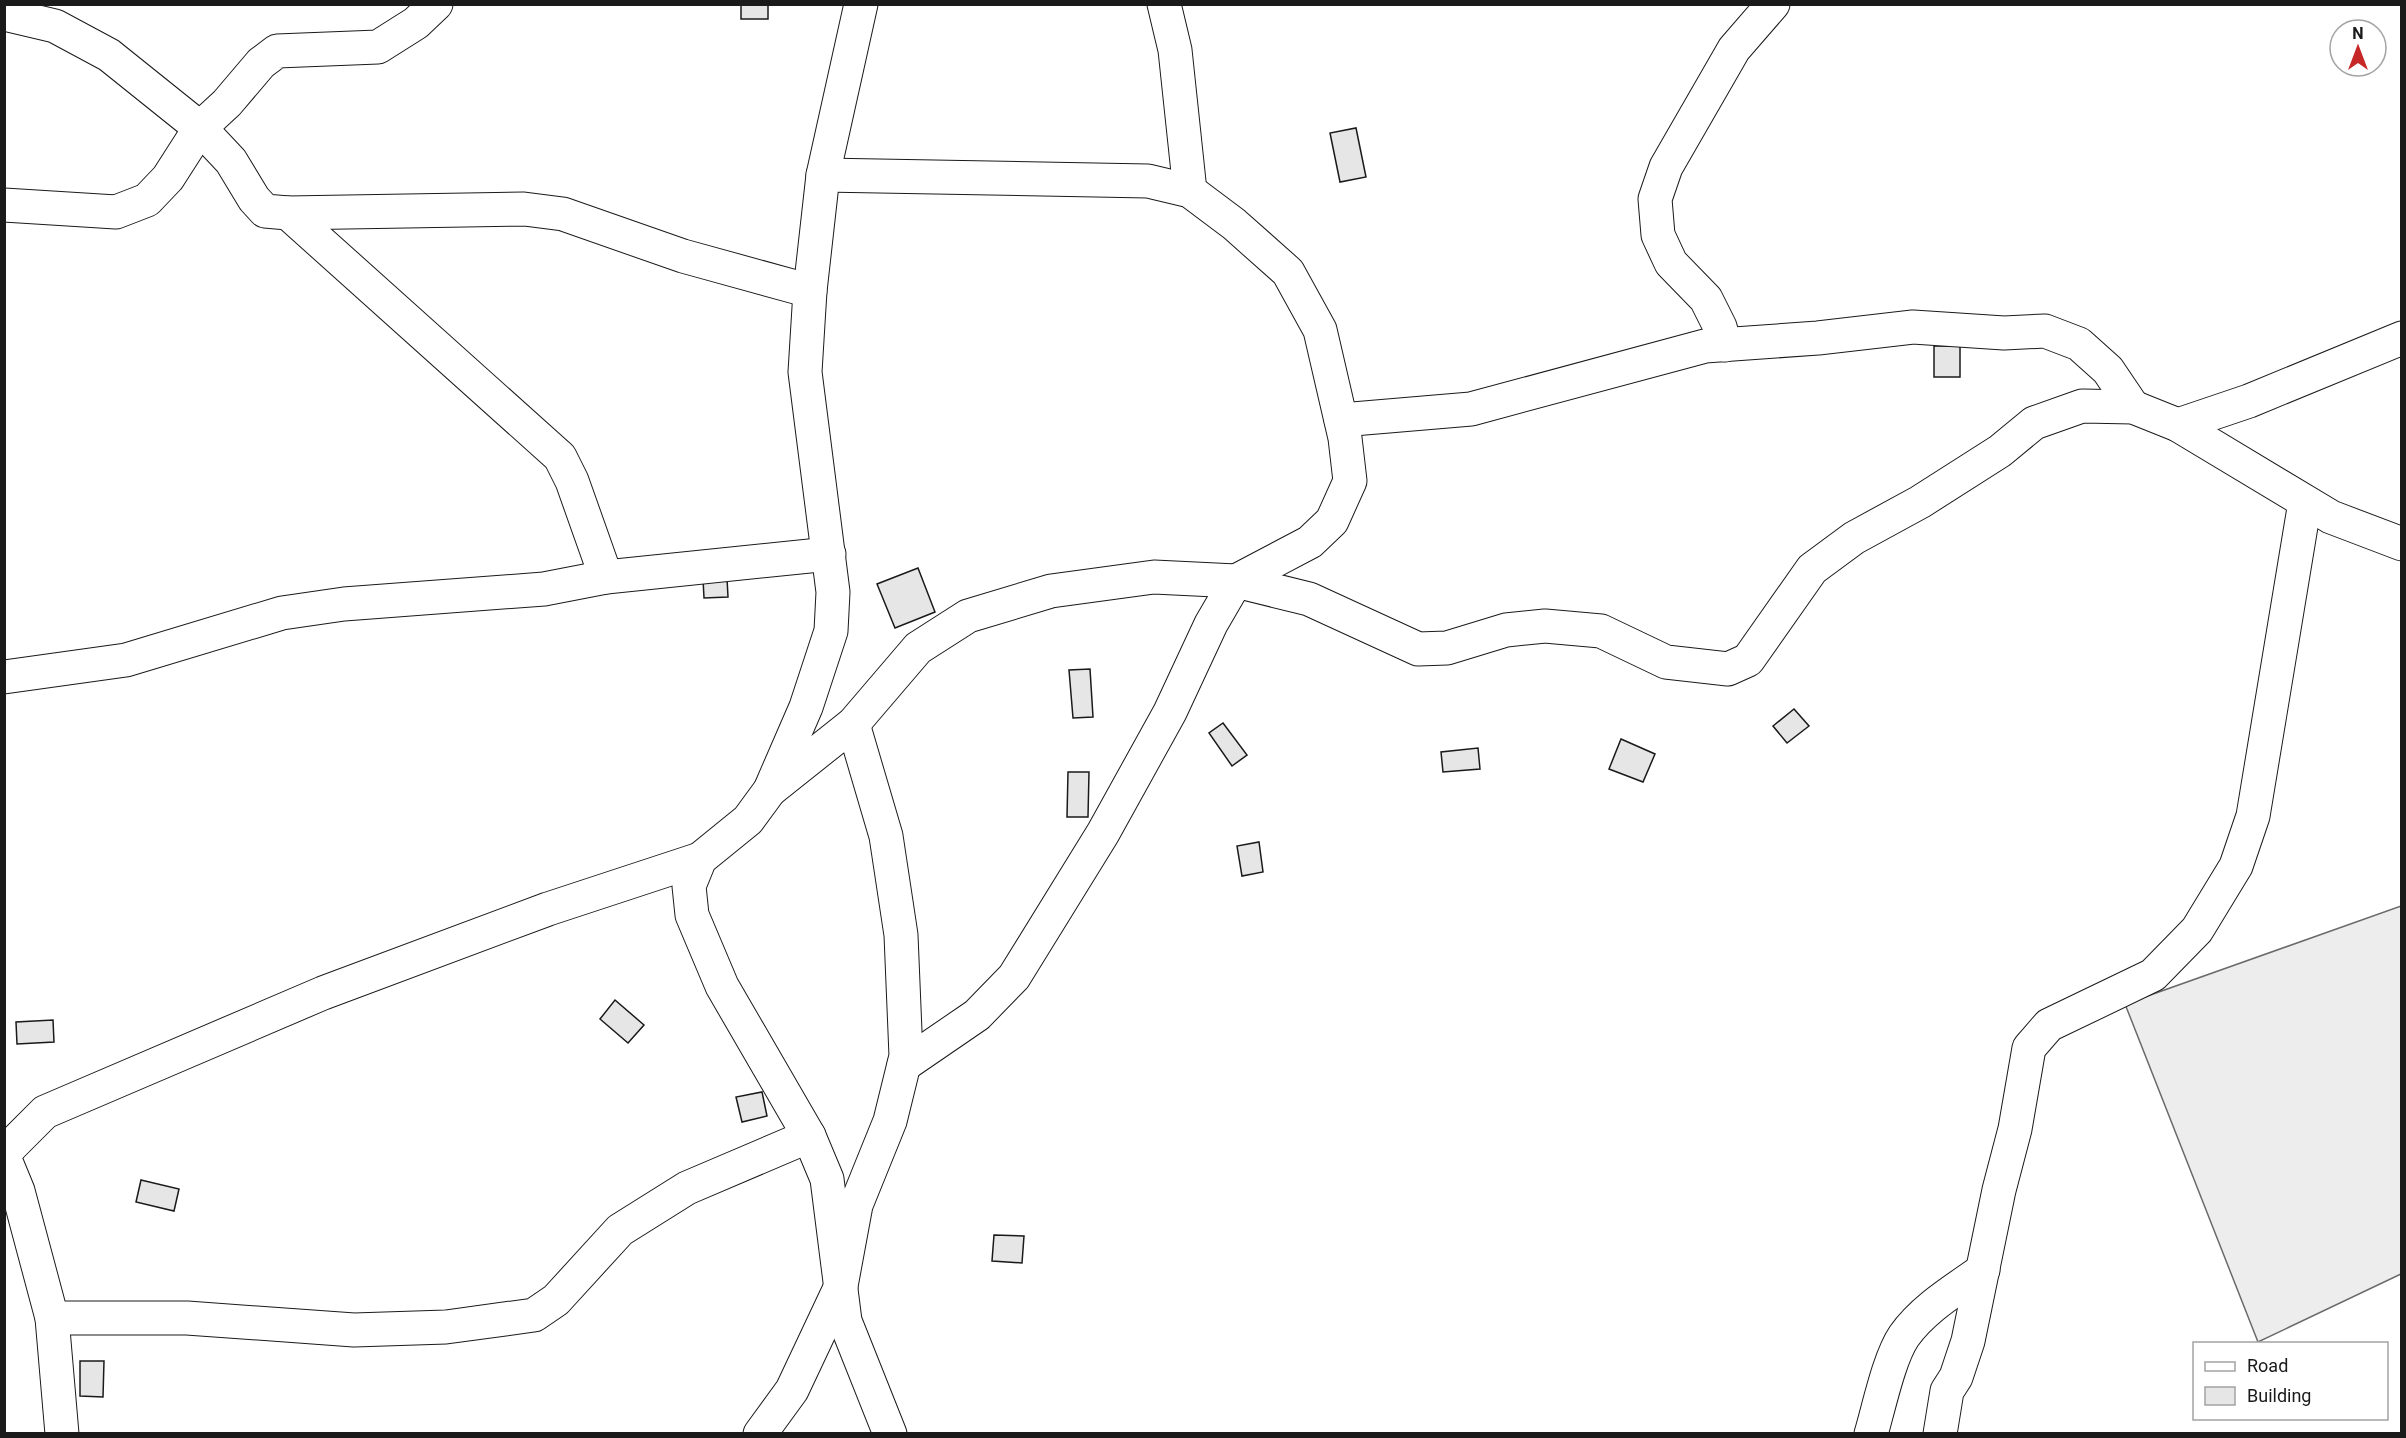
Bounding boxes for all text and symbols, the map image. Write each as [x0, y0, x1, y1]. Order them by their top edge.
north arrow [2328, 18, 2388, 78]
text: N [2352, 24, 2364, 43]
legend [2193, 1342, 2388, 1420]
text: Road [2247, 1355, 2288, 1376]
text: Building [2247, 1385, 2311, 1406]

